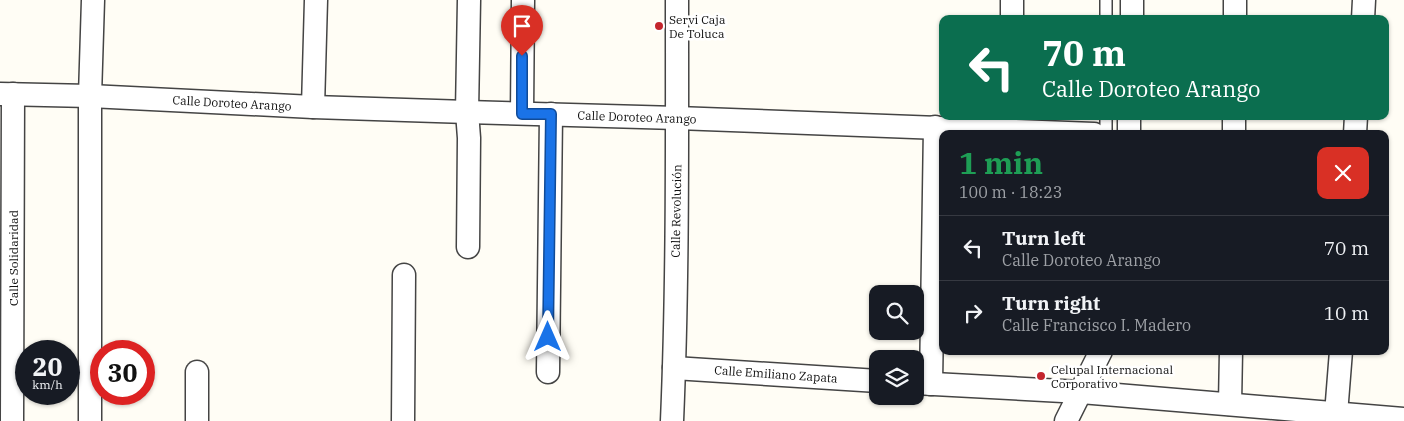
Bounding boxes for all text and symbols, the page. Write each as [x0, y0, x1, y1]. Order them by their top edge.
pin [501, 5, 543, 56]
icon: arrive [508, 12, 536, 40]
place label: Servi Caja De Toluca [669, 12, 726, 41]
marker: Servi Caja De Toluca [653, 20, 665, 32]
text: 70 m [1042, 30, 1126, 76]
icon: left [959, 35, 1024, 100]
text: Calle Doroteo Arango [1042, 74, 1260, 103]
street label: Calle Doroteo Arango [172, 92, 292, 114]
street label: Calle Doroteo Arango [577, 107, 697, 127]
text: 1 min [959, 143, 1043, 182]
button: close [1317, 147, 1369, 199]
street label: Calle Revolución [668, 164, 684, 258]
text: 100 m · 18:23 [959, 182, 1062, 202]
street label: Calle Solidaridad [6, 210, 21, 306]
text: Turn left [1002, 226, 1085, 250]
icon: left [959, 234, 987, 262]
text: 70 m [1324, 236, 1369, 260]
text: Calle Doroteo Arango [1002, 250, 1161, 270]
map controls [869, 285, 924, 405]
button: search [869, 285, 924, 340]
text: Turn right [1002, 291, 1100, 315]
icon: right [959, 299, 987, 327]
text: 10 m [1324, 301, 1369, 325]
position arrow [521, 310, 573, 362]
text: Calle Francisco I. Madero [1002, 315, 1191, 335]
speed limit sign: 30 [90, 340, 155, 405]
text: 20 [32, 350, 63, 383]
button: layers [869, 350, 924, 405]
street label: Calle Emiliano Zapata [714, 362, 839, 386]
place label: Celupal Internacional Corporativo [1051, 362, 1174, 391]
marker: Celupal Internacional Corporativo [1035, 370, 1047, 382]
text: km/h [32, 377, 63, 392]

